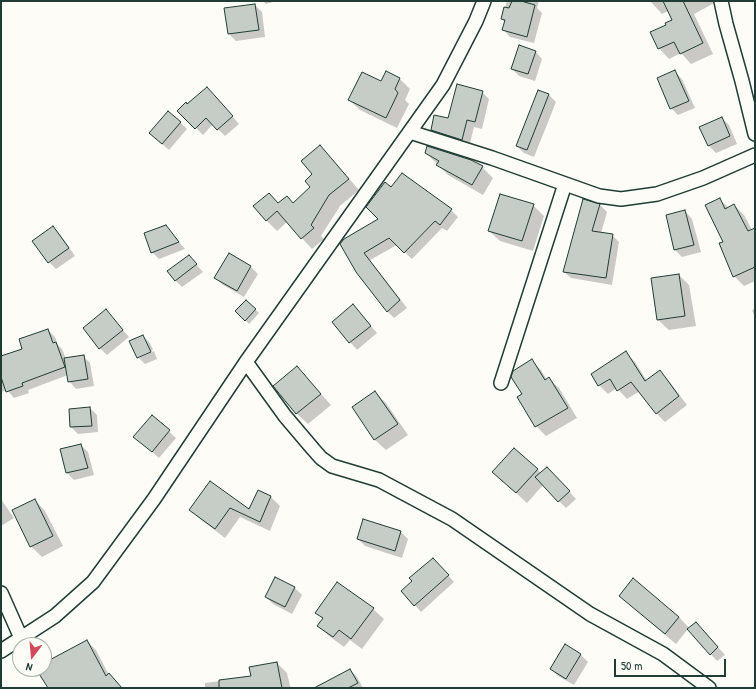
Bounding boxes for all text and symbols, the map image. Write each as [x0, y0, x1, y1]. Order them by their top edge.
north arrow [12, 637, 52, 677]
scale bar [616, 651, 728, 677]
text: 50 m [621, 657, 642, 674]
text: N [24, 660, 34, 675]

